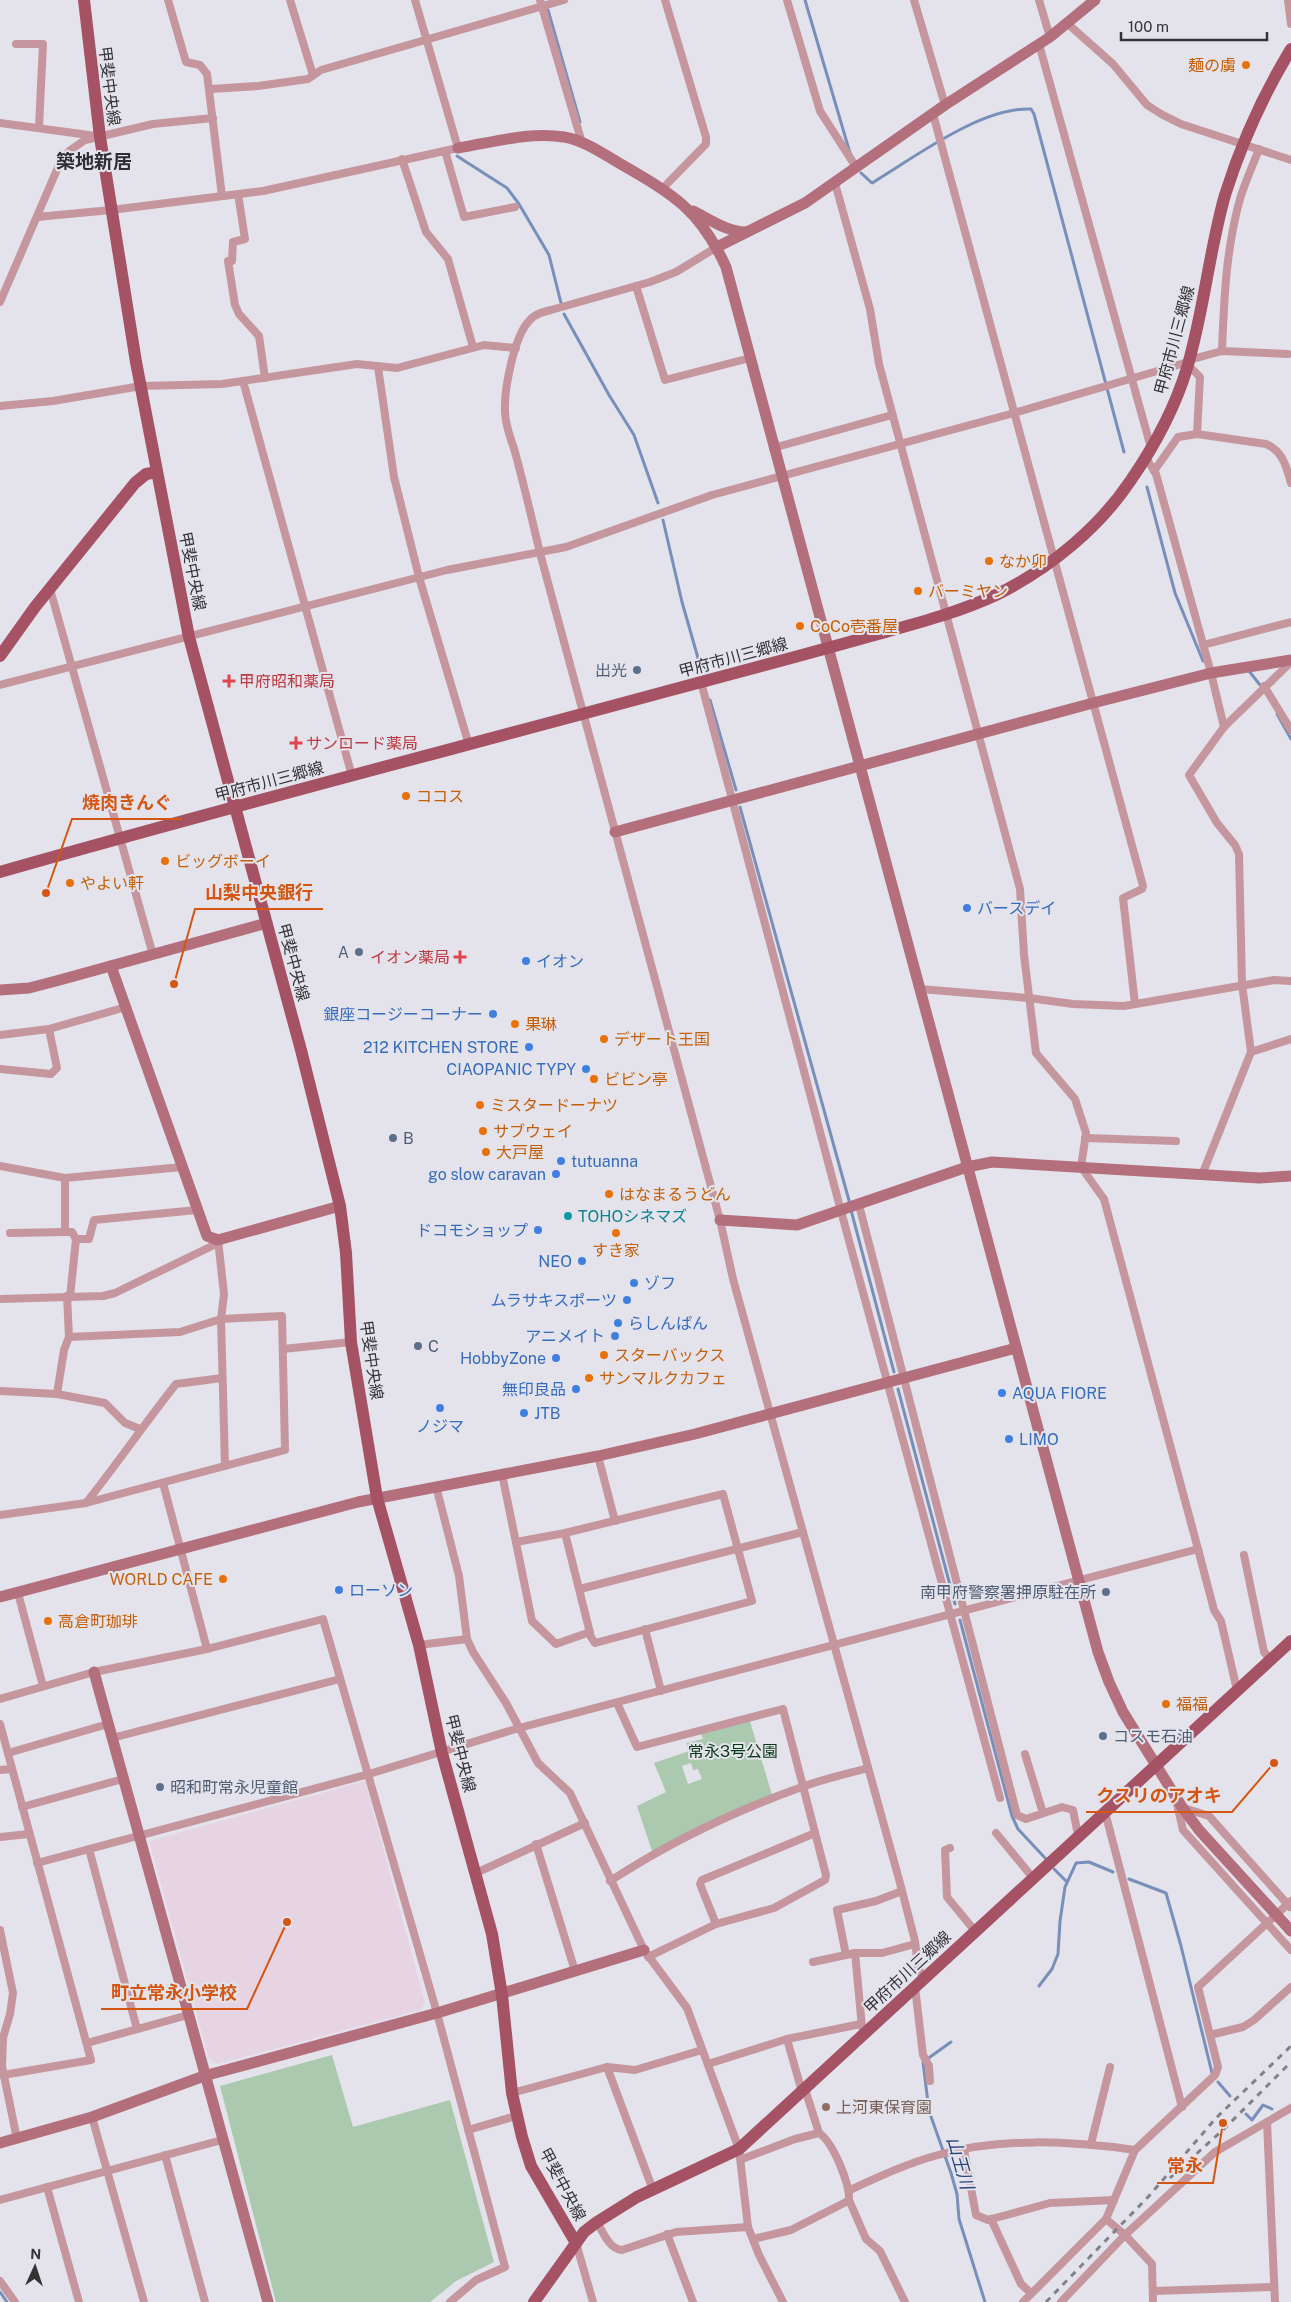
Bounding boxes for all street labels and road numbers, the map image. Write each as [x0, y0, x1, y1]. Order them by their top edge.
street label: 甲斐中央線 [95, 45, 124, 127]
street label: 甲府市川三郷線 [1151, 284, 1198, 397]
street label: 甲斐中央線 [176, 530, 209, 612]
street label: 甲府市川三郷線 [677, 634, 790, 681]
street label: 甲府市川三郷線 [213, 758, 326, 805]
street label: 甲斐中央線 [274, 921, 313, 1003]
street label: 甲斐中央線 [357, 1319, 386, 1401]
street label: 甲斐中央線 [442, 1712, 479, 1794]
street label: 甲府市川三郷線 [860, 1927, 955, 2018]
street label: 甲斐中央線 [535, 2144, 590, 2224]

